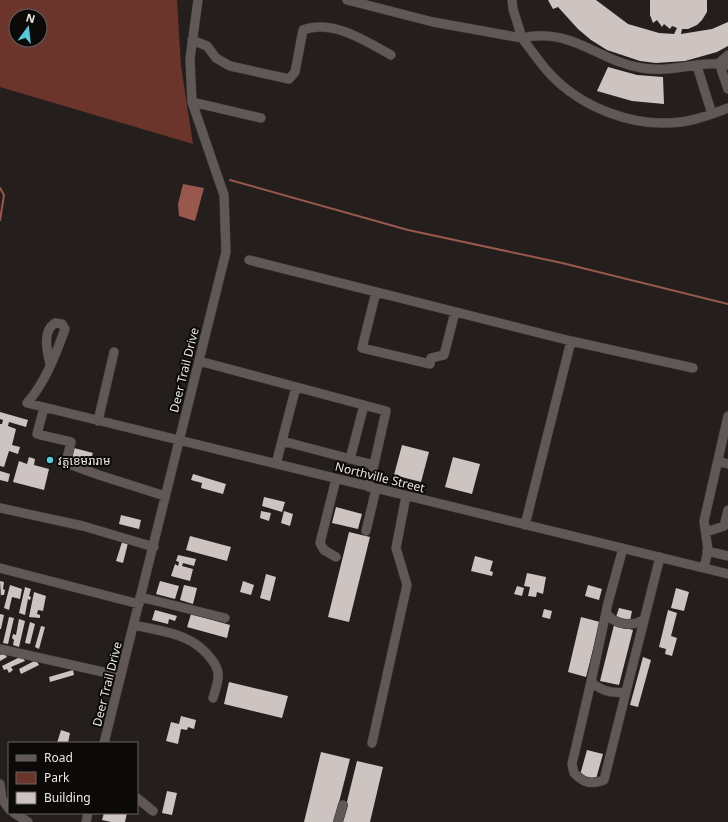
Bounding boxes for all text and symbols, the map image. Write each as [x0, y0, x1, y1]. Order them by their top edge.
north arrow [8, 8, 48, 48]
text: N [24, 9, 37, 26]
street label: Deer Trail Drive [165, 326, 203, 414]
place label: វត្តខេមរារាម [58, 452, 111, 469]
marker: វត្តខេមរារាម [45, 455, 55, 465]
street label: Northville Street [333, 458, 427, 497]
street label: Deer Trail Drive [88, 640, 126, 728]
legend [8, 742, 138, 814]
text: Road [44, 749, 73, 766]
text: Park [44, 769, 70, 786]
text: Building [44, 789, 91, 806]

